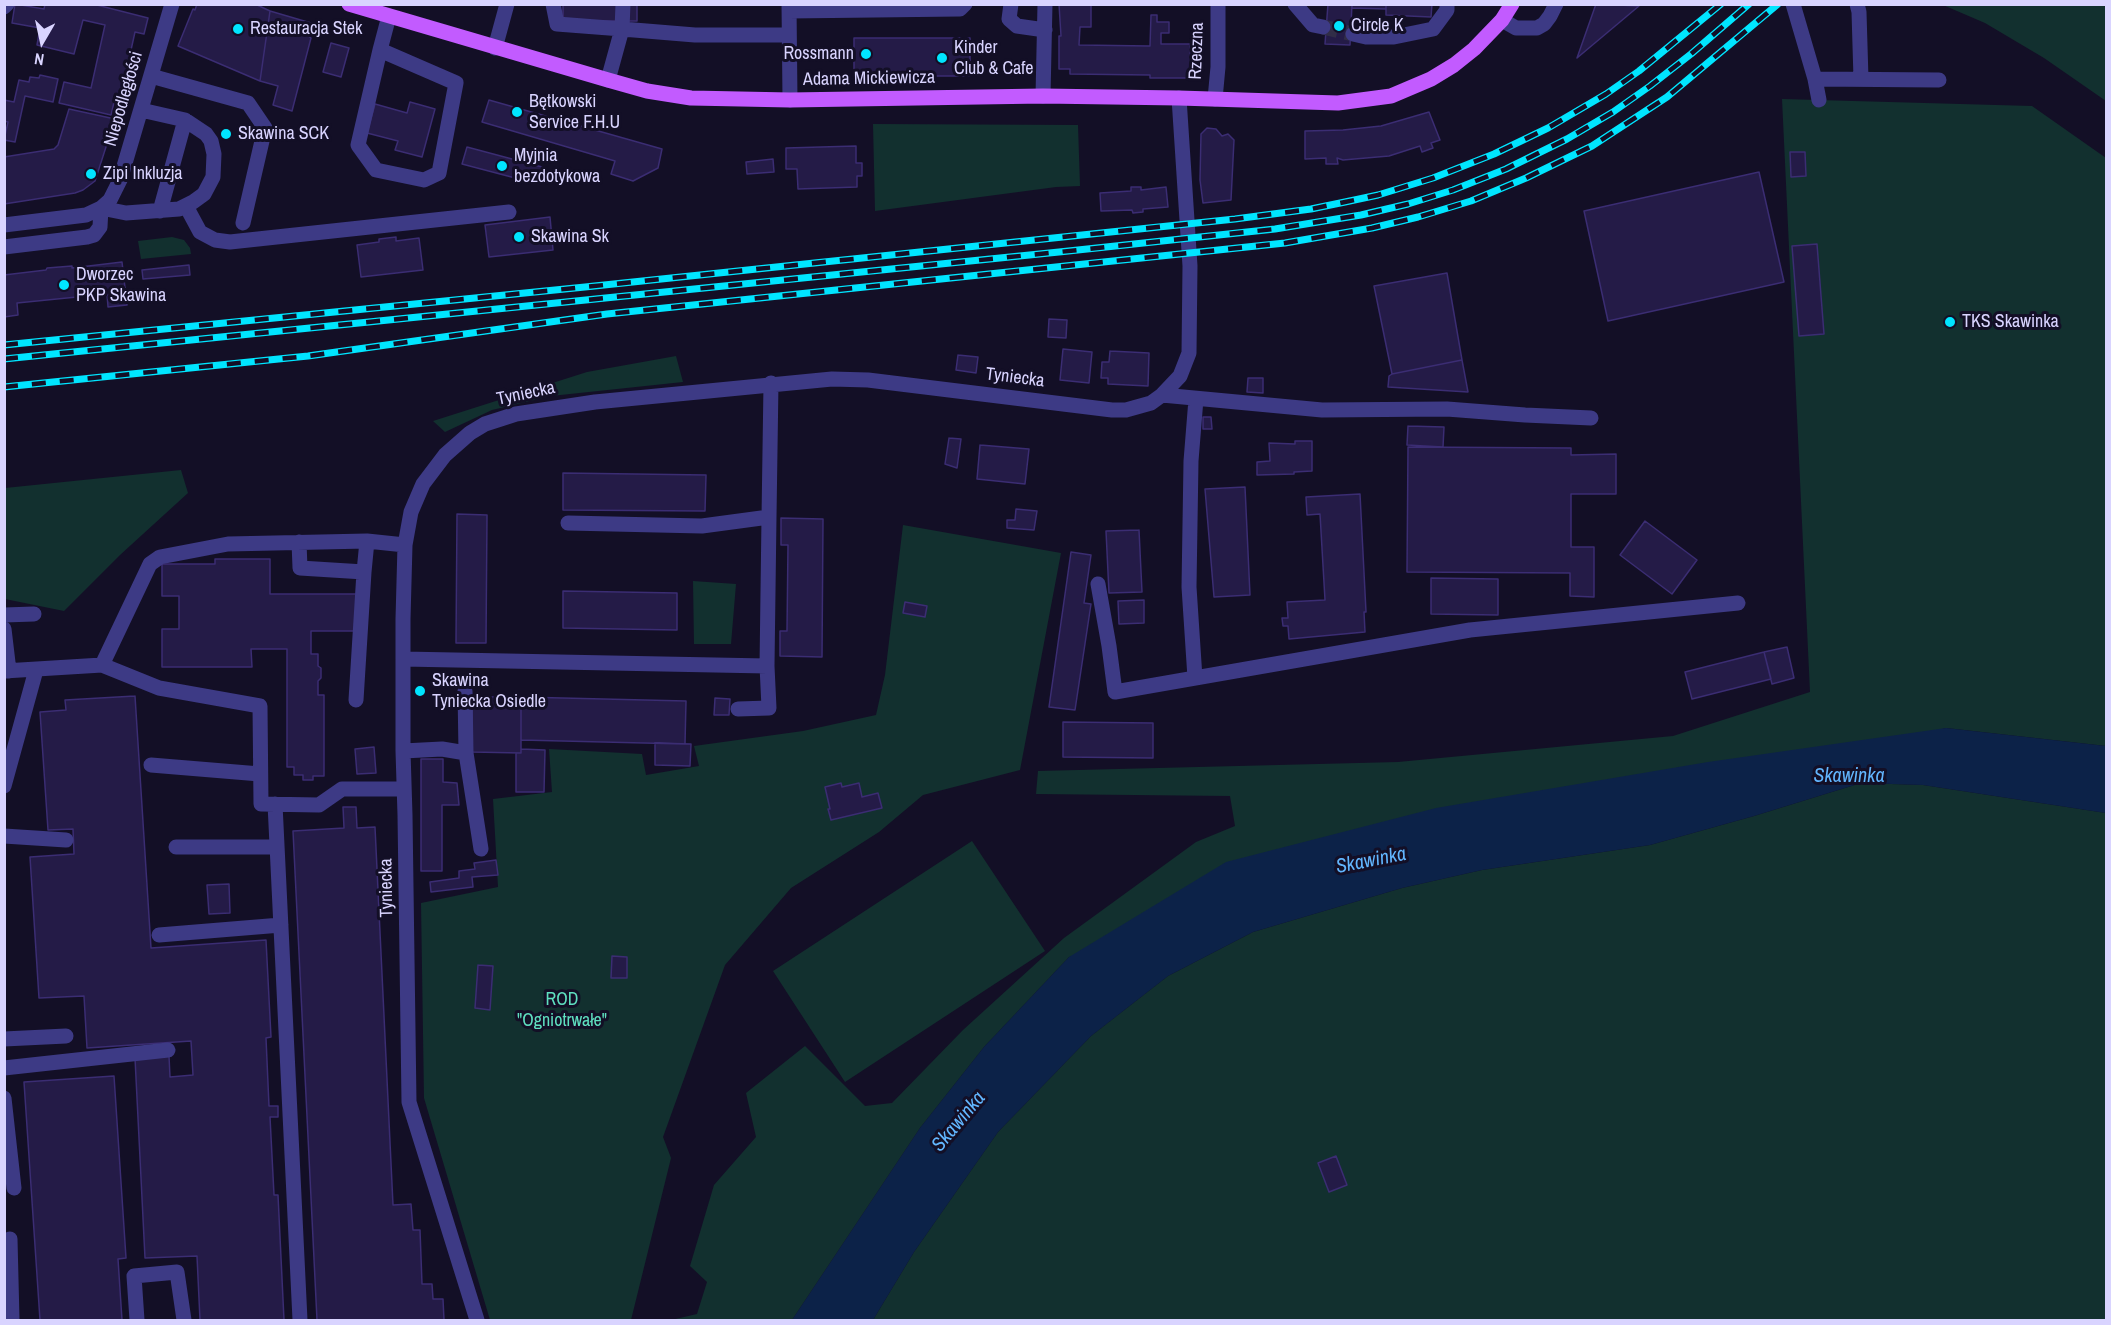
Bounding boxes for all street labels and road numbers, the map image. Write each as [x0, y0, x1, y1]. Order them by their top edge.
street label: Rzeczna [1185, 22, 1209, 80]
street label: Niepodległości [100, 49, 148, 149]
street label: Adama Mickiewicza [803, 67, 935, 91]
street label: Tyniecka [984, 364, 1046, 392]
street label: Tyniecka [495, 377, 557, 411]
street label: Tyniecka [376, 858, 398, 918]

